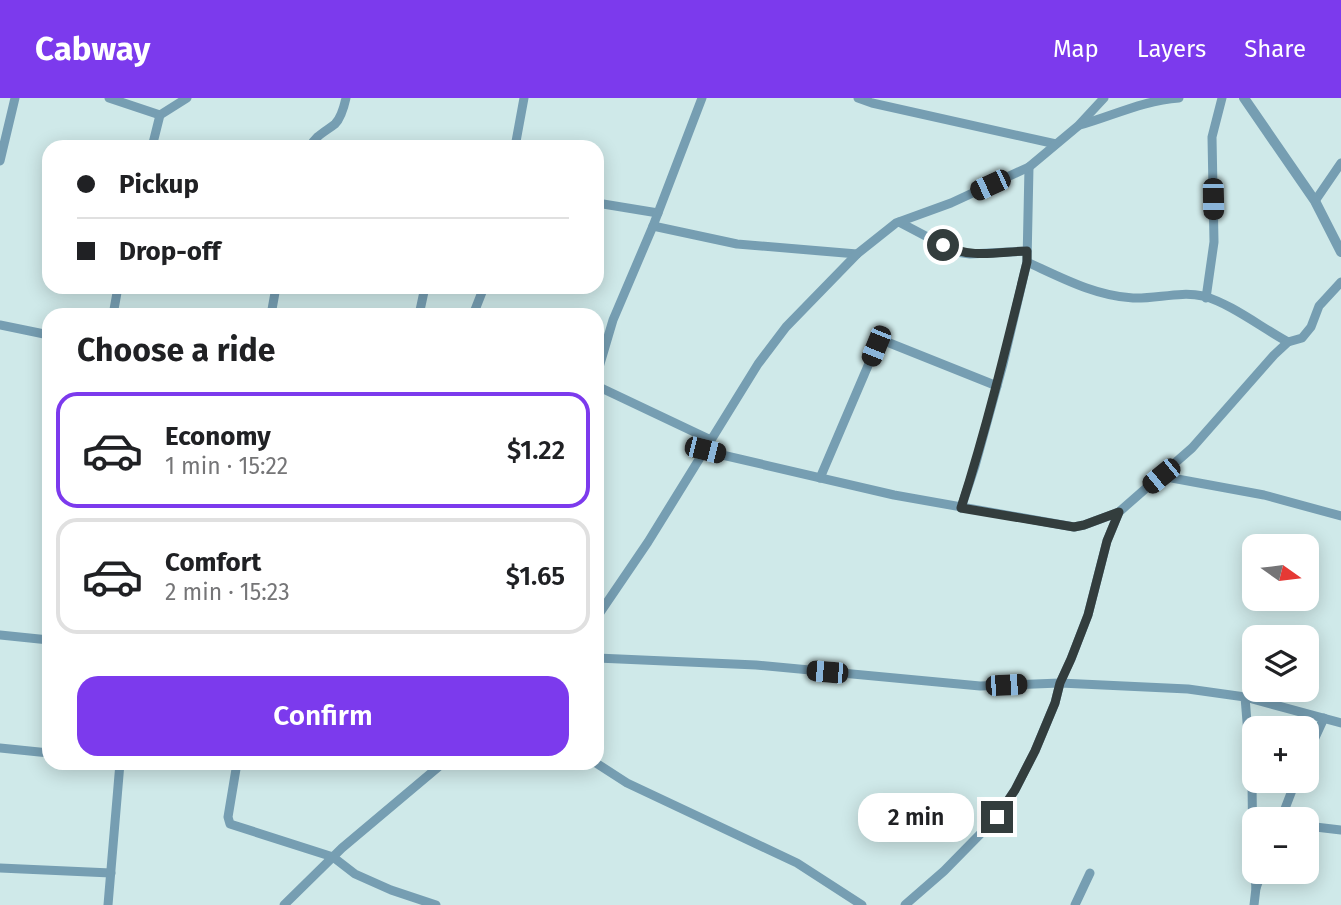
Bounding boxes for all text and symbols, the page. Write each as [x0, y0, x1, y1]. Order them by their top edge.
text: Cabway [35, 29, 150, 69]
text: Map [1053, 35, 1099, 63]
text: Layers [1137, 35, 1206, 63]
text: Share [1244, 35, 1306, 63]
car [967, 167, 1014, 203]
text: Pickup [119, 169, 199, 200]
car [1203, 178, 1224, 220]
route start [927, 229, 959, 261]
text: Drop-off [119, 236, 221, 267]
car [859, 323, 894, 369]
text: Choose a ride [77, 331, 275, 369]
icon: car [81, 419, 144, 482]
text: Economy [165, 421, 271, 452]
text: $1.22 [507, 435, 565, 466]
car [683, 435, 728, 465]
text: 1 min · 15:22 [165, 452, 288, 480]
car [1139, 455, 1184, 497]
north arrow [1242, 534, 1320, 611]
map controls [1242, 534, 1319, 884]
icon: car [81, 545, 144, 608]
text: Comfort [165, 547, 261, 578]
text: $1.65 [506, 561, 565, 592]
text: 2 min · 15:23 [165, 578, 290, 606]
button: layers [1242, 625, 1319, 702]
car [806, 660, 849, 684]
car [985, 673, 1028, 697]
button: Confirm [77, 676, 569, 756]
button: + [1242, 716, 1319, 793]
callout: 2 min [857, 792, 972, 842]
route end [981, 801, 1013, 833]
text: 2 min [888, 803, 944, 831]
button: − [1242, 807, 1319, 884]

